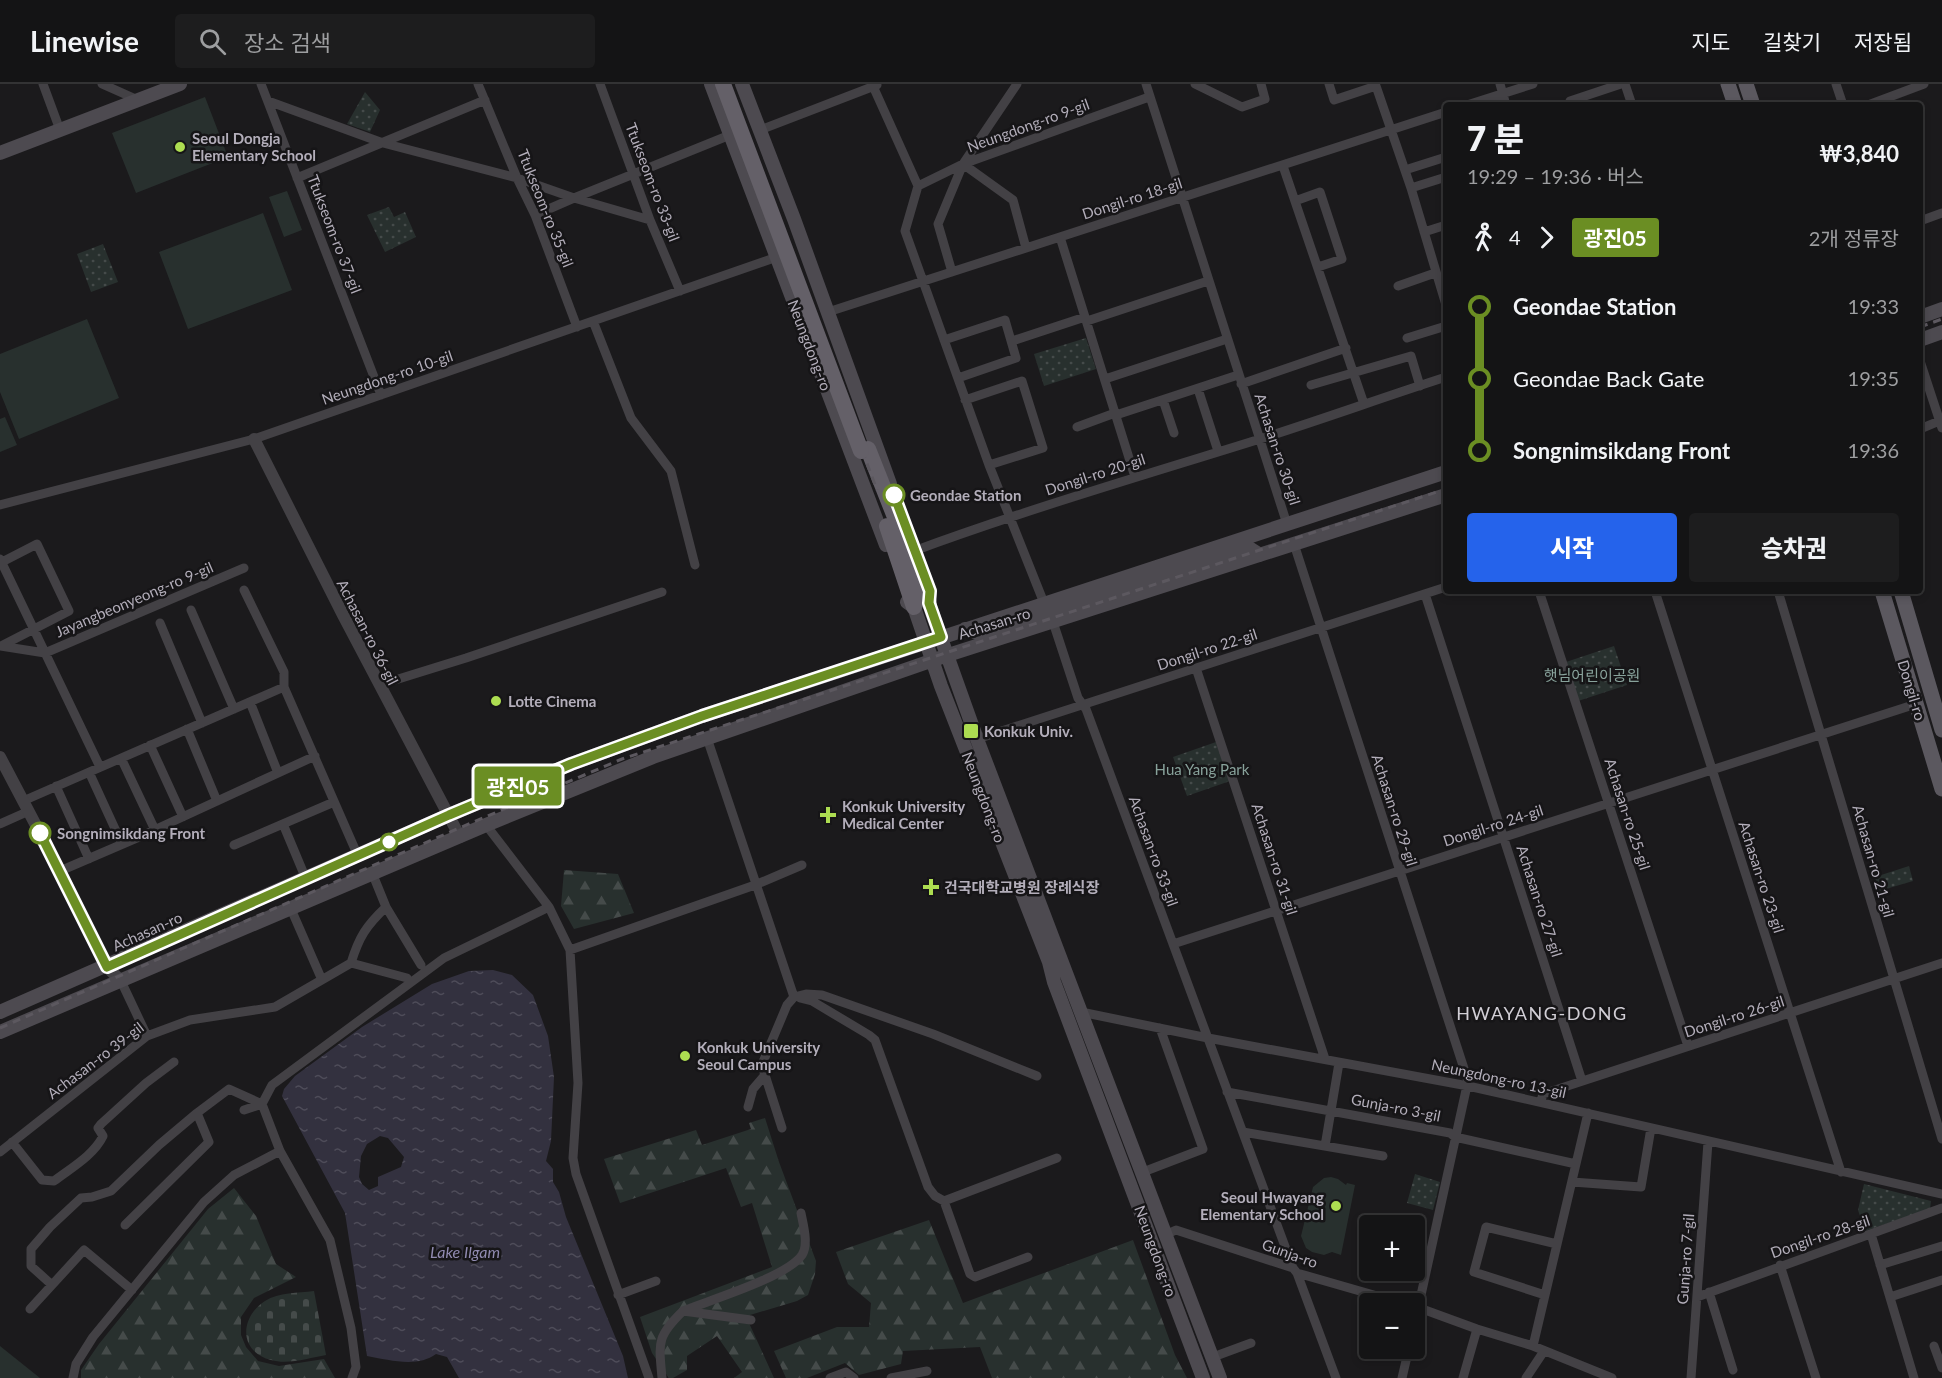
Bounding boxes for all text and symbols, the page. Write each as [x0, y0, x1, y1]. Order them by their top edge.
search box [175, 14, 595, 68]
text: Linewise [30, 24, 139, 58]
icon: search [196, 25, 229, 58]
text: 장소 검색 [244, 29, 331, 56]
text: 지도 [1691, 29, 1730, 54]
text: 길찾기 [1763, 29, 1821, 54]
text: 저장됨 [1854, 29, 1912, 54]
street label: Neungdong-ro 9-gil [964, 94, 1092, 156]
text: 7 분 [1467, 118, 1524, 158]
street label: Ttukseom-ro 33-gil [622, 120, 684, 244]
place label: Seoul Dongja Elementary School [192, 129, 316, 164]
marker: Seoul Dongja Elementary School [173, 140, 187, 154]
text: ₩3,840 [1819, 140, 1899, 167]
street label: Ttukseom-ro 35-gil [514, 146, 578, 270]
text: 19:29 – 19:36 · 버스 [1467, 164, 1644, 188]
street label: Ttukseom-ro 37-gil [304, 172, 366, 296]
street label: Dongil-ro 18-gil [1080, 173, 1184, 223]
icon: walk [1467, 221, 1500, 254]
icon: forward [1530, 221, 1563, 254]
text: 4 [1509, 225, 1521, 249]
text: 광진05 [1584, 225, 1647, 250]
text: 2개 정류장 [1809, 226, 1899, 250]
text: Geondae Station [1513, 293, 1676, 320]
text: 19:33 [1848, 294, 1899, 318]
street label: Neungdong-ro [784, 297, 836, 393]
street label: Neungdong-ro 10-gil [319, 346, 455, 408]
text: Geondae Back Gate [1513, 365, 1704, 392]
text: 19:35 [1848, 366, 1899, 390]
street label: Achasan-ro 30-gil [1251, 391, 1305, 507]
text: Songnimsikdang Front [1513, 437, 1730, 464]
text: 19:36 [1848, 438, 1899, 462]
street label: Dongil-ro 20-gil [1043, 449, 1147, 499]
marker: Geondae Station [883, 484, 905, 506]
place label: Geondae Station [910, 486, 1021, 504]
button: 시작 [1467, 513, 1677, 582]
button: 승차권 [1689, 513, 1899, 582]
street label: Jayangbeonyeong-ro 9-gil [52, 558, 216, 640]
street label: Achasan-ro 36-gil [334, 576, 402, 688]
street label: Achasan-ro [956, 604, 1032, 642]
street label: Dongil-ro 22-gil [1155, 624, 1259, 674]
street label: Dongil-ro [1894, 658, 1930, 722]
park label: 햇님어린이공원 [1544, 666, 1640, 684]
place label: Lotte Cinema [508, 692, 596, 710]
marker: Lotte Cinema [489, 694, 503, 708]
marker: Konkuk Univ. [962, 722, 980, 740]
place label: Konkuk Univ. [984, 722, 1073, 740]
street label: Neungdong-ro [958, 749, 1010, 845]
street label: Achasan-ro 29-gil [1368, 752, 1422, 868]
street label: Achasan-ro 25-gil [1601, 756, 1655, 872]
park label: Hua Yang Park [1155, 760, 1250, 778]
line badge: 광진05 [476, 766, 560, 806]
text: 광진05 [487, 774, 550, 799]
street label: Achasan-ro 33-gil [1126, 793, 1182, 909]
place label: Konkuk University Medical Center [842, 797, 965, 832]
street label: Dongil-ro 24-gil [1441, 800, 1545, 850]
street label: Achasan-ro 31-gil [1248, 801, 1302, 917]
street label: Achasan-ro 21-gil [1849, 803, 1899, 919]
marker: Konkuk University Medical Center [819, 806, 837, 824]
street label: Achasan-ro 23-gil [1735, 819, 1789, 935]
marker: Songnimsikdang Front [29, 822, 51, 844]
place label: Songnimsikdang Front [57, 824, 205, 842]
unlabelled marker [380, 833, 398, 851]
street label: Achasan-ro 27-gil [1513, 843, 1567, 959]
marker: 건국대학교병원 장례식장 [922, 878, 940, 896]
place label: 건국대학교병원 장례식장 [944, 878, 1100, 896]
street label: Achasan-ro [109, 908, 185, 954]
street label: Dongil-ro 26-gil [1682, 991, 1786, 1041]
district label: HWAYANG-DONG [1456, 1002, 1628, 1024]
street label: Achasan-ro 39-gil [43, 1018, 147, 1102]
place label: Konkuk University Seoul Campus [697, 1038, 820, 1073]
marker: Konkuk University Seoul Campus [678, 1049, 692, 1063]
street label: Neungdong-ro 13-gil [1430, 1055, 1568, 1101]
street label: Gunja-ro 3-gil [1350, 1089, 1442, 1125]
place label: Seoul Hwayang Elementary School [1200, 1188, 1324, 1223]
marker: Seoul Hwayang Elementary School [1329, 1199, 1343, 1213]
street label: Neungdong-ro [1131, 1203, 1181, 1299]
street label: Dongil-ro 28-gil [1768, 1211, 1872, 1261]
street label: Gunja-ro 7-gil [1673, 1213, 1697, 1305]
map controls [1359, 1215, 1425, 1359]
button: + [1359, 1215, 1425, 1281]
street label: Gunja-ro [1260, 1235, 1320, 1271]
water label: Lake Ilgam [430, 1242, 500, 1261]
button: − [1359, 1293, 1425, 1359]

